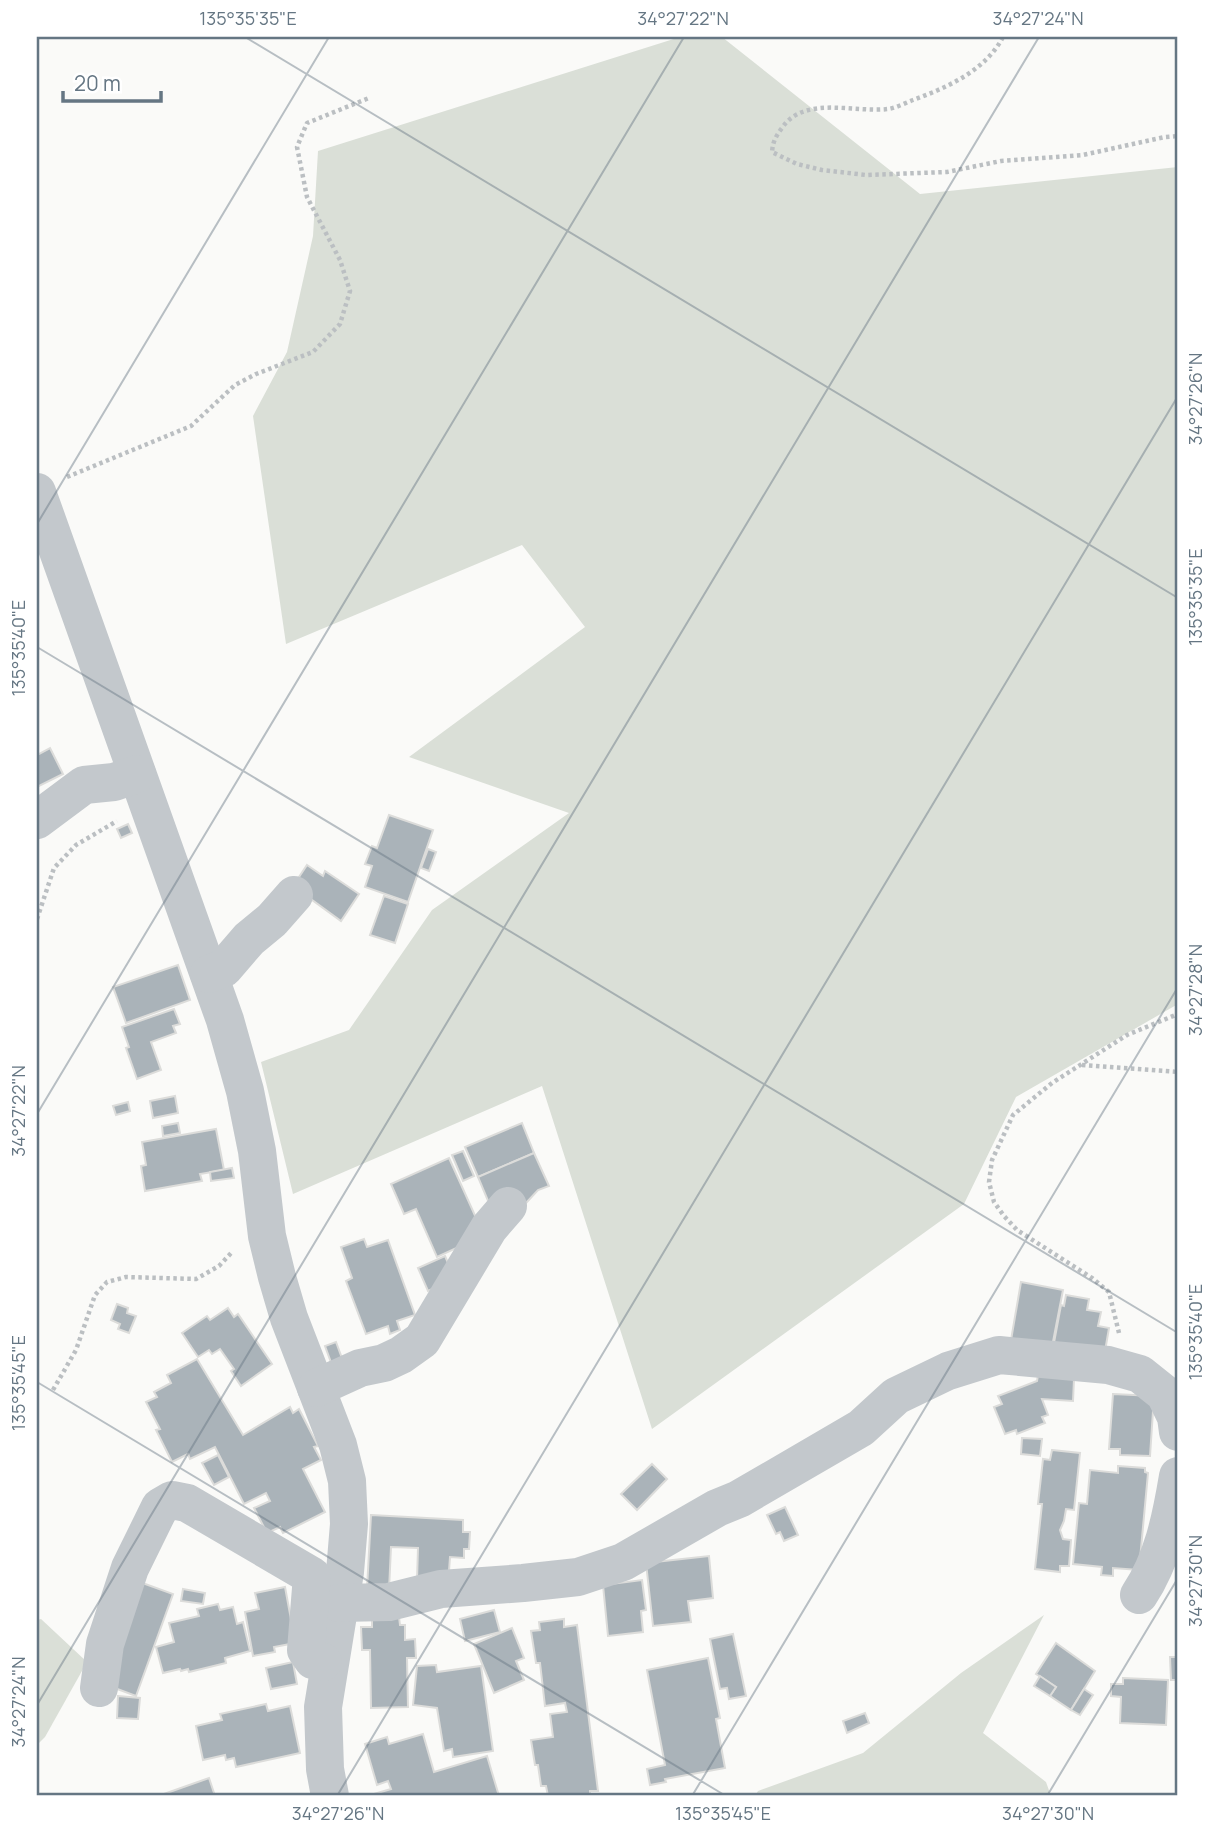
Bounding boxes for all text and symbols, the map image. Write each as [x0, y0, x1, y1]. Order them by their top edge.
text: 135°35'35"E [199, 6, 297, 30]
text: 34°27'22"N [637, 6, 729, 30]
text: 34°27'24"N [992, 6, 1084, 30]
scale bar [63, 60, 161, 104]
text: 20 m [74, 69, 121, 97]
text: 34°27'26"N [1183, 353, 1207, 445]
text: 135°35'35"E [1183, 548, 1207, 646]
text: 135°35'40"E [6, 600, 30, 696]
text: 34°27'28"N [1183, 944, 1207, 1036]
text: 34°27'22"N [6, 1065, 30, 1157]
text: 135°35'40"E [1183, 1284, 1207, 1380]
text: 135°35'45"E [6, 1335, 30, 1431]
text: 34°27'30"N [1183, 1535, 1207, 1627]
text: 34°27'24"N [6, 1656, 30, 1748]
text: 34°27'26"N [292, 1801, 384, 1825]
text: 135°35'45"E [675, 1801, 771, 1825]
text: 34°27'30"N [1002, 1801, 1094, 1825]

